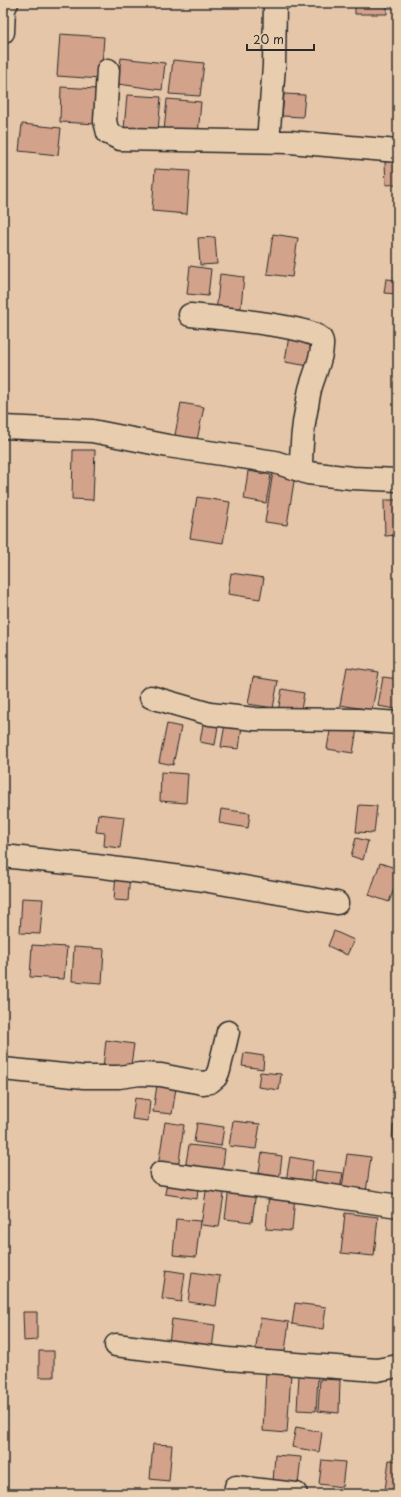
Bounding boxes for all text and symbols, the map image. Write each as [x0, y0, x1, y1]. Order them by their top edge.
scale bar [247, 26, 314, 52]
text: 20 m [253, 30, 284, 48]

